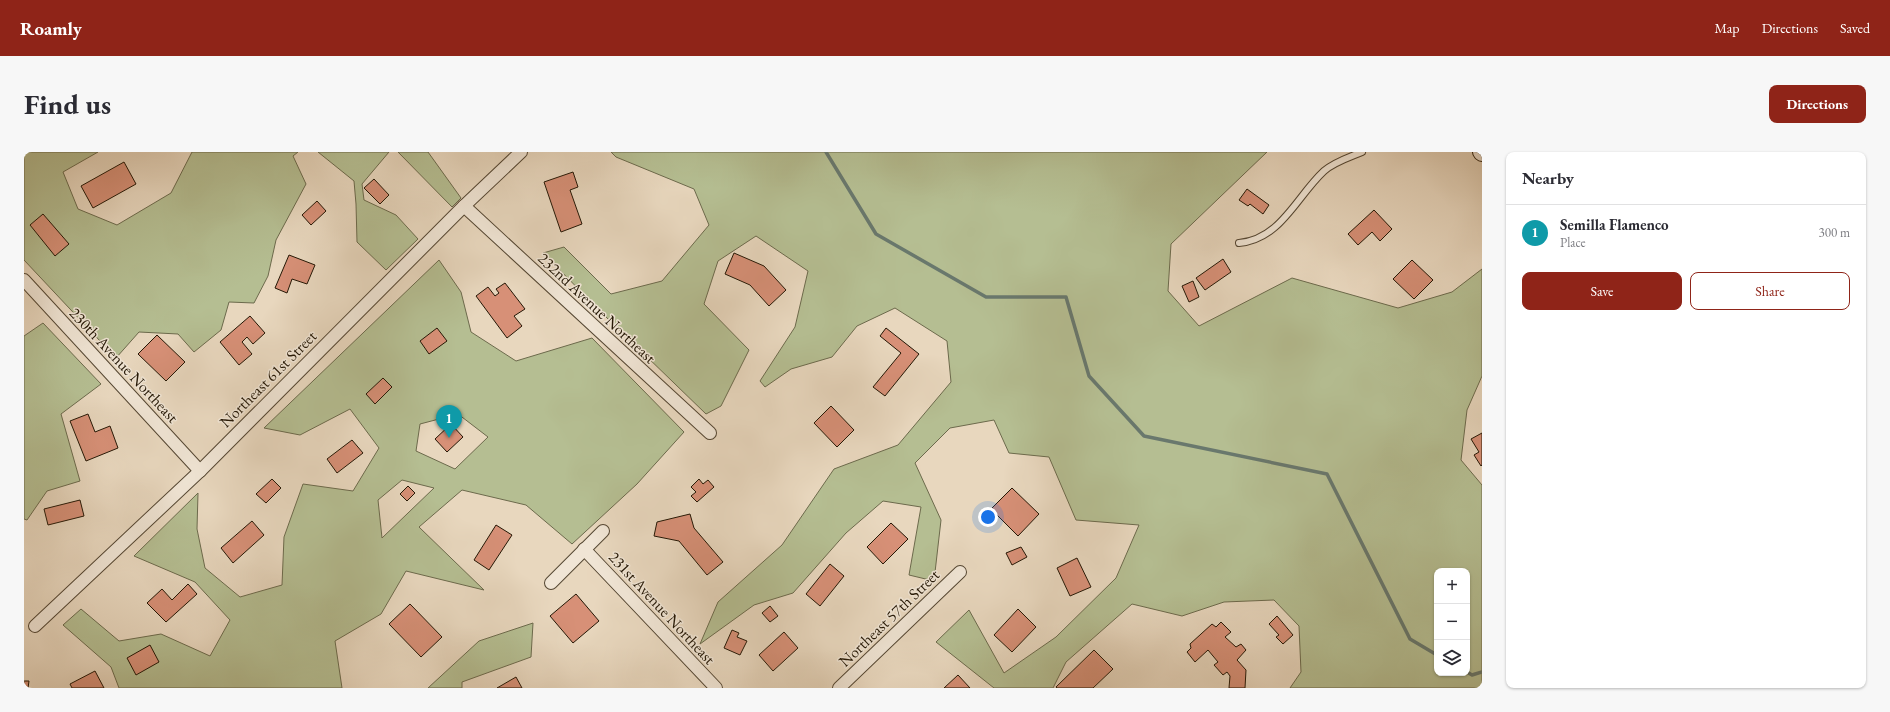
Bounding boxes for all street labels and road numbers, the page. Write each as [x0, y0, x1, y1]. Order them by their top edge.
street label: 232nd Avenue Northeast [534, 248, 660, 368]
street label: 230th Avenue Northeast [65, 303, 183, 427]
street label: Northeast 61st Street [215, 326, 321, 432]
street label: 231st Avenue Northeast [604, 547, 720, 669]
street label: Northeast 57th Street [834, 565, 944, 671]

